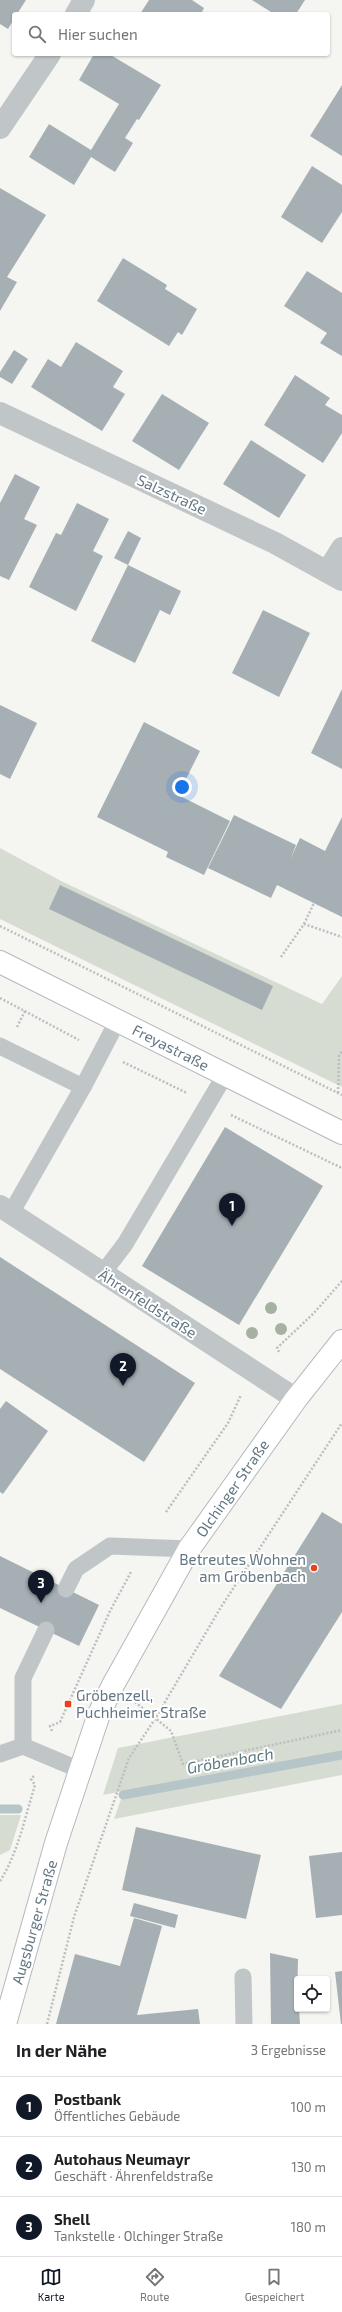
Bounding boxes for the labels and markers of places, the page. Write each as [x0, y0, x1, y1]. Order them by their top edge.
pin: 1 [219, 1193, 245, 1226]
pin: 2 [110, 1353, 136, 1386]
place label: Betreutes Wohnen am Gröbenbach [179, 1550, 306, 1585]
marker: Betreutes Wohnen am Gröbenbach [309, 1563, 319, 1573]
pin: 3 [28, 1570, 54, 1603]
place label: Gröbenzell, Puchheimer Straße [76, 1686, 207, 1721]
marker: Gröbenzell, Puchheimer Straße [63, 1699, 73, 1709]

